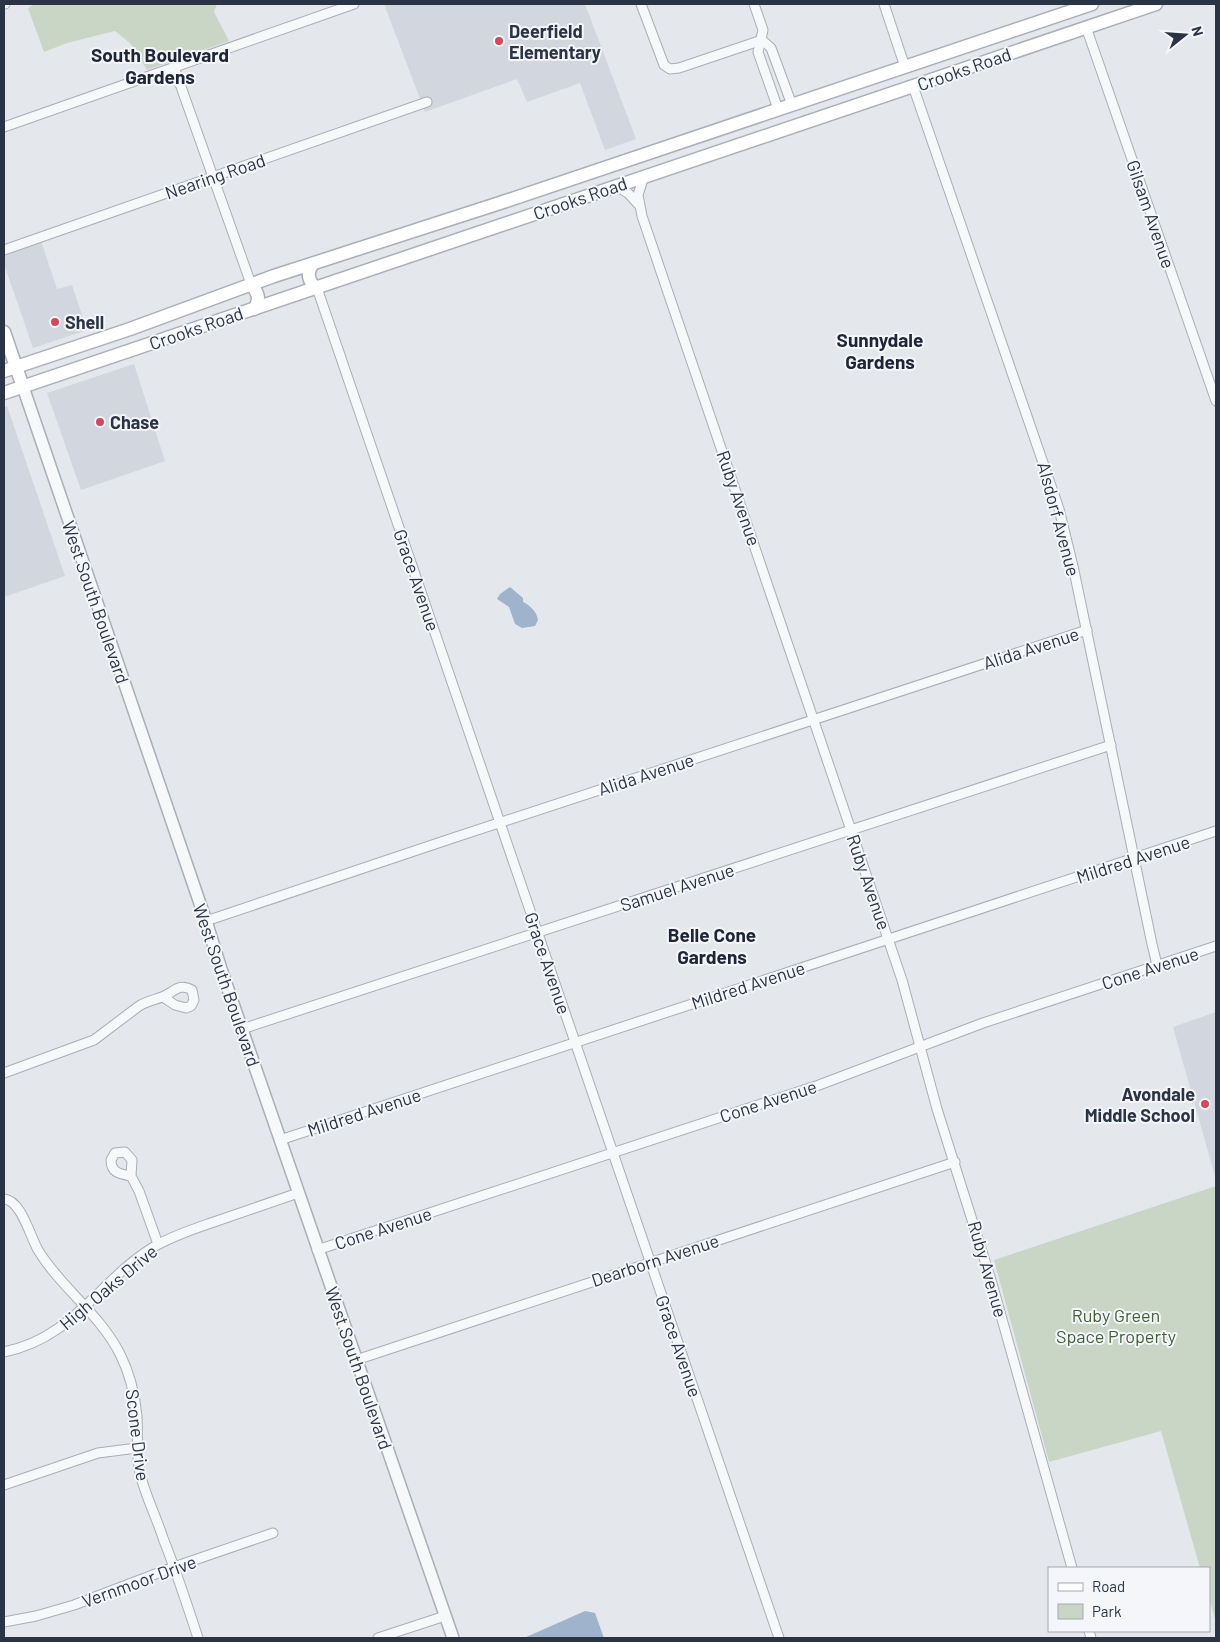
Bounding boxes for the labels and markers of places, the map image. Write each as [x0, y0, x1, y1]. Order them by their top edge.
place label: Deerfield Elementary [509, 20, 601, 63]
marker: Deerfield Elementary [493, 35, 505, 47]
place label: Shell [65, 311, 104, 333]
marker: Shell [49, 316, 61, 328]
place label: Chase [110, 411, 159, 433]
marker: Chase [94, 416, 106, 428]
place label: Avondale Middle School [1085, 1083, 1195, 1126]
marker: Avondale Middle School [1199, 1098, 1211, 1110]

